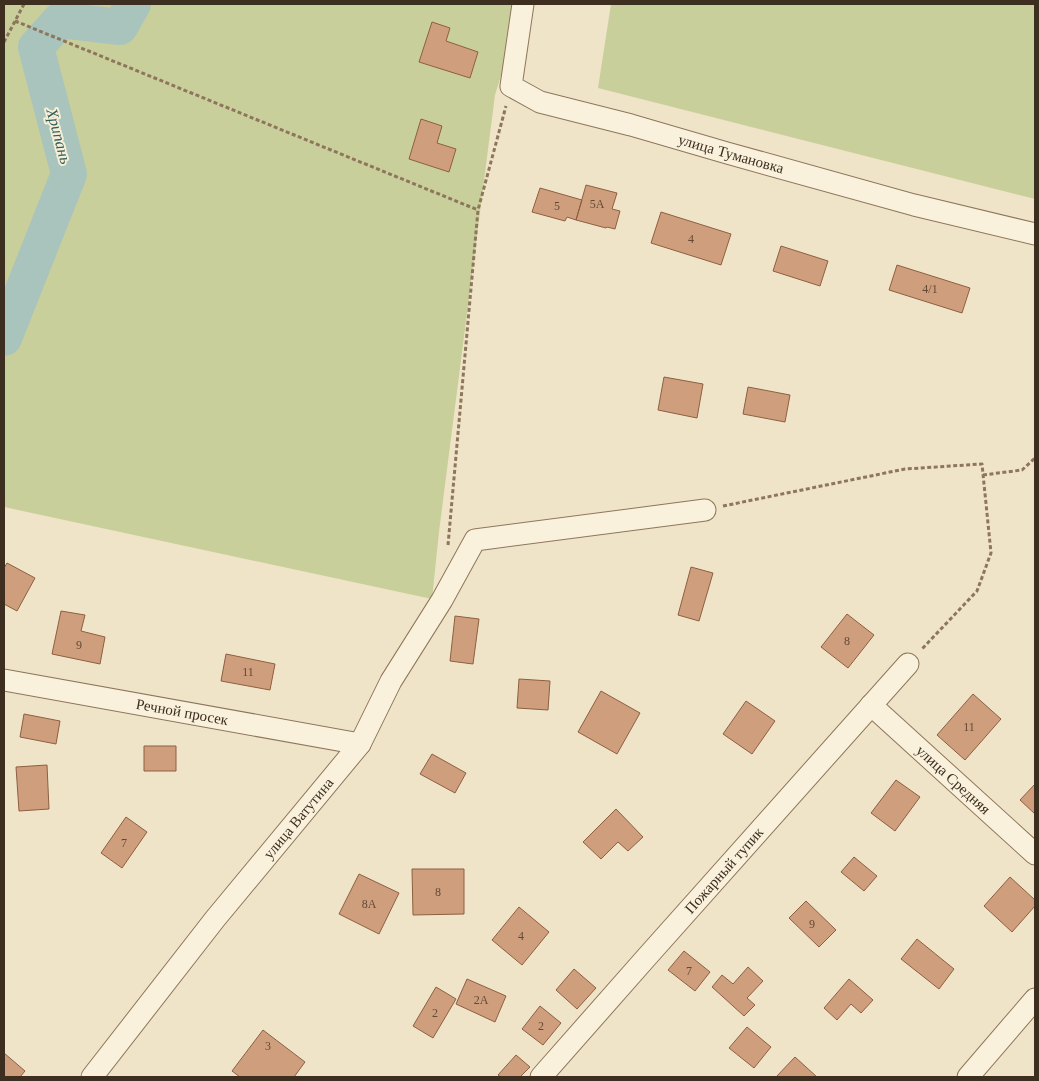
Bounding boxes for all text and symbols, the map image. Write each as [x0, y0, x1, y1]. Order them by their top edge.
water label: Хрипань [42, 105, 75, 166]
street label: улица Тумановка [676, 131, 786, 177]
house number: 5А [590, 197, 605, 211]
house number: 5 [554, 199, 560, 213]
house number: 4 [688, 232, 694, 246]
house number: 4/1 [922, 282, 938, 296]
house number: 8 [844, 634, 850, 648]
house number: 9 [76, 638, 82, 652]
house number: 11 [242, 665, 254, 679]
street label: Речной просек [135, 696, 230, 728]
house number: 11 [963, 720, 975, 734]
street label: улица Средняя [913, 742, 994, 817]
street label: улица Ватутина [260, 774, 337, 862]
street label: Пожарный тупик [682, 824, 767, 917]
house number: 7 [121, 836, 127, 850]
house number: 8 [435, 885, 441, 899]
house number: 8А [362, 897, 377, 911]
house number: 9 [809, 917, 815, 931]
house number: 4 [518, 929, 524, 943]
house number: 7 [686, 964, 692, 978]
house number: 2А [474, 993, 489, 1007]
house number: 2 [432, 1006, 438, 1020]
house number: 2 [538, 1019, 544, 1033]
house number: 3 [265, 1039, 271, 1053]

